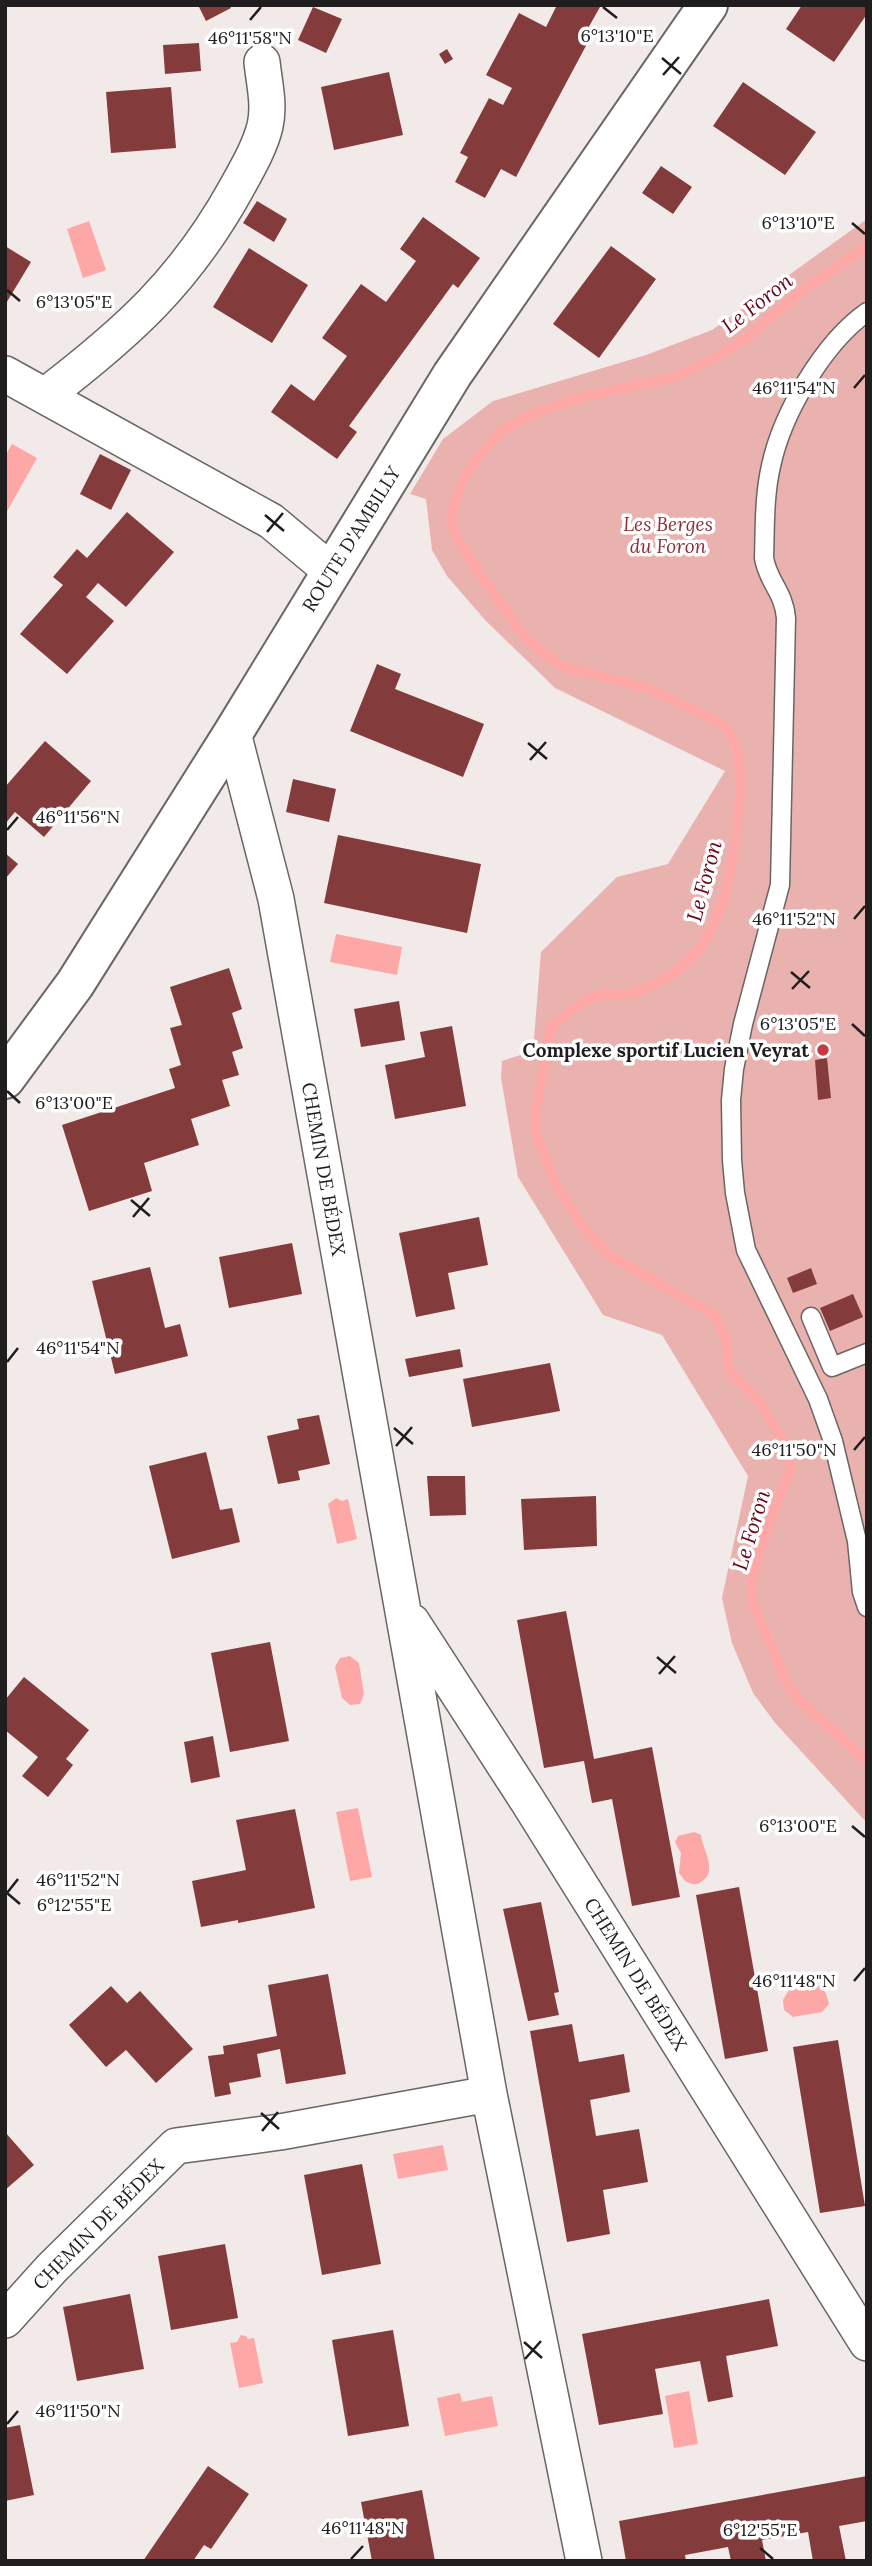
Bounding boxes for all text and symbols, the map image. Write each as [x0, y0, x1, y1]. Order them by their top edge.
text: 6°13'10"E [580, 24, 654, 47]
text: 46°11'58"N [208, 26, 292, 49]
text: 6°13'10"E [761, 211, 835, 234]
water label: Le Foron [716, 267, 798, 339]
text: 6°13'05"E [36, 290, 112, 313]
text: 46°11'54"N [752, 376, 836, 399]
street label: ROUTE D'AMBILLY [297, 461, 406, 616]
park label: Les Berges du Foron [623, 512, 713, 558]
text: 46°11'56"N [36, 805, 120, 828]
water label: Le Foron [680, 838, 728, 924]
text: 46°11'52"N [752, 907, 836, 930]
text: 6°13'05"E [760, 1012, 836, 1035]
place label: Complexe sportif Lucien Veyrat [523, 1038, 810, 1062]
marker: Complexe sportif Lucien Veyrat [815, 1042, 831, 1058]
street label: CHEMIN DE BÉDEX [297, 1080, 351, 1258]
text: 6°13'00"E [35, 1091, 113, 1114]
text: 46°11'54"N [36, 1336, 120, 1359]
text: 46°11'50"N [751, 1438, 837, 1461]
water label: Le Foron [726, 1487, 776, 1573]
text: 6°13'00"E [759, 1814, 837, 1837]
text: 46°11'52"N [36, 1868, 120, 1891]
text: 6°12'55"E [37, 1893, 111, 1916]
street label: CHEMIN DE BÉDEX [579, 1893, 693, 2055]
text: 46°11'48"N [752, 1969, 836, 1992]
street label: CHEMIN DE BÉDEX [27, 2153, 169, 2295]
text: 46°11'50"N [35, 2399, 121, 2422]
text: 46°11'48"N [321, 2516, 405, 2539]
text: 6°12'55"E [723, 2518, 797, 2541]

